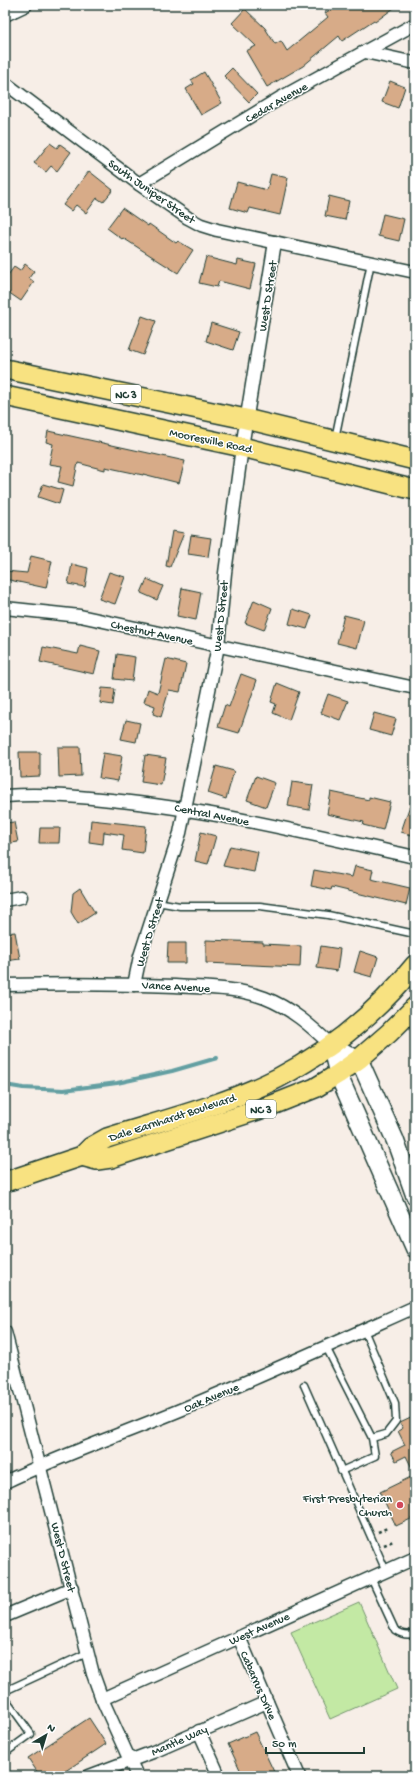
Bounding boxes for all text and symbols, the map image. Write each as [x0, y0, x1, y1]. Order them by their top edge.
street label: Cedar Avenue [243, 80, 311, 127]
street label: South Juniper Street [105, 157, 198, 229]
street label: West D Street [256, 259, 282, 333]
road number: NC 3 [111, 385, 141, 403]
street label: Mooresville Road [168, 426, 254, 458]
street label: West D Street [211, 579, 233, 652]
street label: Chestnut Avenue [109, 618, 195, 650]
street label: Central Avenue [173, 802, 251, 830]
street label: West D Street [134, 895, 168, 969]
street label: Vance Avenue [140, 979, 211, 997]
street label: Dale Earnhardt Boulevard [107, 1091, 239, 1146]
road number: NC 3 [246, 1100, 276, 1118]
street label: Oak Avenue [182, 1381, 242, 1417]
place label: First Presbyterian Church [302, 1493, 393, 1521]
marker: First Presbyterian Church [395, 1500, 405, 1510]
street label: West D Street [47, 1521, 78, 1595]
street label: West Avenue [227, 1610, 293, 1649]
street label: Cabarrus Drive [236, 1649, 279, 1723]
north arrow [26, 1715, 66, 1755]
text: N [44, 1722, 57, 1736]
street label: Mantle Way [150, 1723, 210, 1760]
scale bar [266, 1729, 364, 1755]
text: 50 m [272, 1738, 297, 1752]

